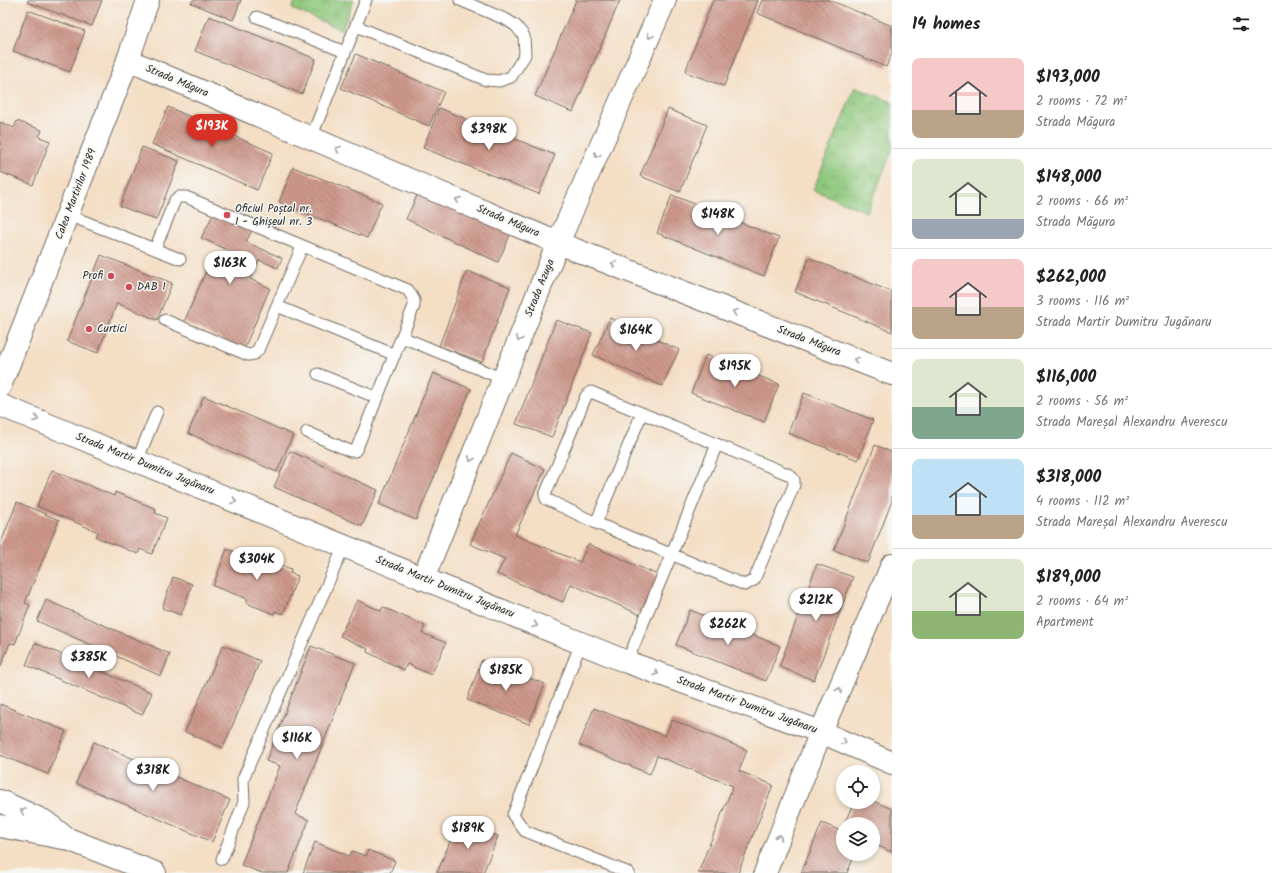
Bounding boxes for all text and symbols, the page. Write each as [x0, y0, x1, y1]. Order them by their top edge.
text: 14 homes [912, 11, 980, 38]
icon: filters [1230, 13, 1252, 35]
one-way arrow [646, 32, 654, 39]
street label: Strada Măgura [143, 60, 211, 102]
text: $193,000 [1036, 64, 1100, 91]
icon: home [944, 74, 992, 122]
text: 2 rooms · 72 m² [1036, 91, 1127, 112]
text: Strada Măgura [1036, 112, 1115, 133]
pin: $193K [184, 114, 240, 148]
text: $193K [195, 116, 229, 137]
pin: $398K [461, 117, 517, 151]
text: $398K [471, 119, 507, 140]
street label: Calea Martirilor 1989 [50, 145, 102, 242]
one-way arrow [335, 146, 342, 154]
one-way arrow [594, 150, 602, 158]
text: $148,000 [1036, 164, 1101, 191]
icon: home [944, 175, 992, 223]
text: 2 rooms · 66 m² [1036, 191, 1128, 212]
one-way arrow [454, 197, 462, 205]
place label: Oficiul Poștal nr. 1 - Ghișeul nr. 3 [235, 200, 312, 231]
street label: Strada Măgura [474, 200, 542, 242]
pin: $148K [690, 202, 746, 236]
text: $148K [701, 204, 735, 225]
marker: Oficiul Poștal nr. 1 - Ghișeul nr. 3 [222, 210, 232, 220]
text: Strada Măgura [1036, 212, 1115, 233]
pin: $163K [202, 251, 258, 285]
text: $163K [213, 253, 247, 274]
street label: Strada Azuga [520, 256, 560, 320]
one-way arrow [610, 261, 617, 269]
text: $262,000 [1036, 264, 1106, 291]
place label: Profi [83, 267, 103, 285]
marker: Profi [106, 271, 116, 281]
icon: home [944, 275, 992, 323]
place label: DAB 1 [137, 278, 166, 296]
marker: DAB 1 [124, 282, 134, 292]
text: 3 rooms · 116 m² [1036, 291, 1129, 312]
one-way arrow [731, 309, 739, 317]
text: Strada Martir Dumitru Jugănaru [1036, 312, 1212, 333]
pin: $164K [608, 318, 664, 352]
place label: Curtici [97, 320, 127, 338]
text: $164K [619, 320, 653, 341]
street label: Strada Măgura [774, 321, 844, 361]
marker: Curtici [84, 324, 94, 334]
one-way arrow [516, 335, 524, 342]
pin: $195K [707, 354, 763, 388]
text: $195K [719, 356, 751, 377]
one-way arrow [852, 356, 859, 364]
text: $116,000 [1036, 364, 1096, 391]
icon: home [944, 375, 992, 423]
text: 2 rooms · 56 m² [1036, 391, 1128, 412]
text: Strada Mareșal Alexandru Averescu [1036, 412, 1227, 433]
one-way arrow [33, 415, 40, 423]
street label: Strada Martir Dumitru Jugănaru [73, 428, 218, 500]
one-way arrow [467, 456, 475, 463]
text: $318,000 [1036, 464, 1101, 491]
icon: home [944, 475, 992, 523]
text: 4 rooms · 112 m² [1036, 491, 1129, 512]
one-way arrow [231, 496, 238, 504]
text: Strada Mareșal Alexandru Averescu [1036, 512, 1227, 533]
pin: $304K [229, 547, 285, 581]
text: $304K [239, 549, 275, 570]
street label: Strada Martir Dumitru Jugănaru [373, 551, 518, 623]
text: $189,000 [1036, 564, 1100, 591]
icon: home [944, 575, 992, 623]
pin: $212K [788, 588, 844, 622]
text: $212K [799, 590, 833, 611]
text: 2 rooms · 64 m² [1036, 591, 1128, 612]
pin: $262K [700, 612, 756, 646]
text: Apartment [1036, 612, 1094, 633]
text: $262K [709, 614, 747, 635]
one-way arrow [532, 620, 539, 628]
pin: $385K [61, 645, 117, 679]
text: $385K [71, 647, 107, 668]
pin: $185K [478, 658, 534, 692]
text: $185K [489, 660, 523, 681]
one-way arrow [653, 668, 660, 676]
street label: Strada Martir Dumitru Jugănaru [674, 671, 821, 739]
one-way arrow [834, 687, 842, 695]
pin: $116K [269, 726, 325, 760]
text: $116K [282, 728, 312, 749]
one-way arrow [840, 737, 847, 745]
pin: $318K [125, 758, 181, 792]
text: $318K [136, 760, 170, 781]
map controls [836, 765, 880, 861]
button: locate [836, 765, 880, 809]
one-way arrow [20, 808, 27, 816]
pin: $189K [440, 816, 496, 850]
button: layers [836, 817, 880, 861]
text: $189K [451, 818, 485, 839]
one-way arrow [775, 833, 783, 840]

